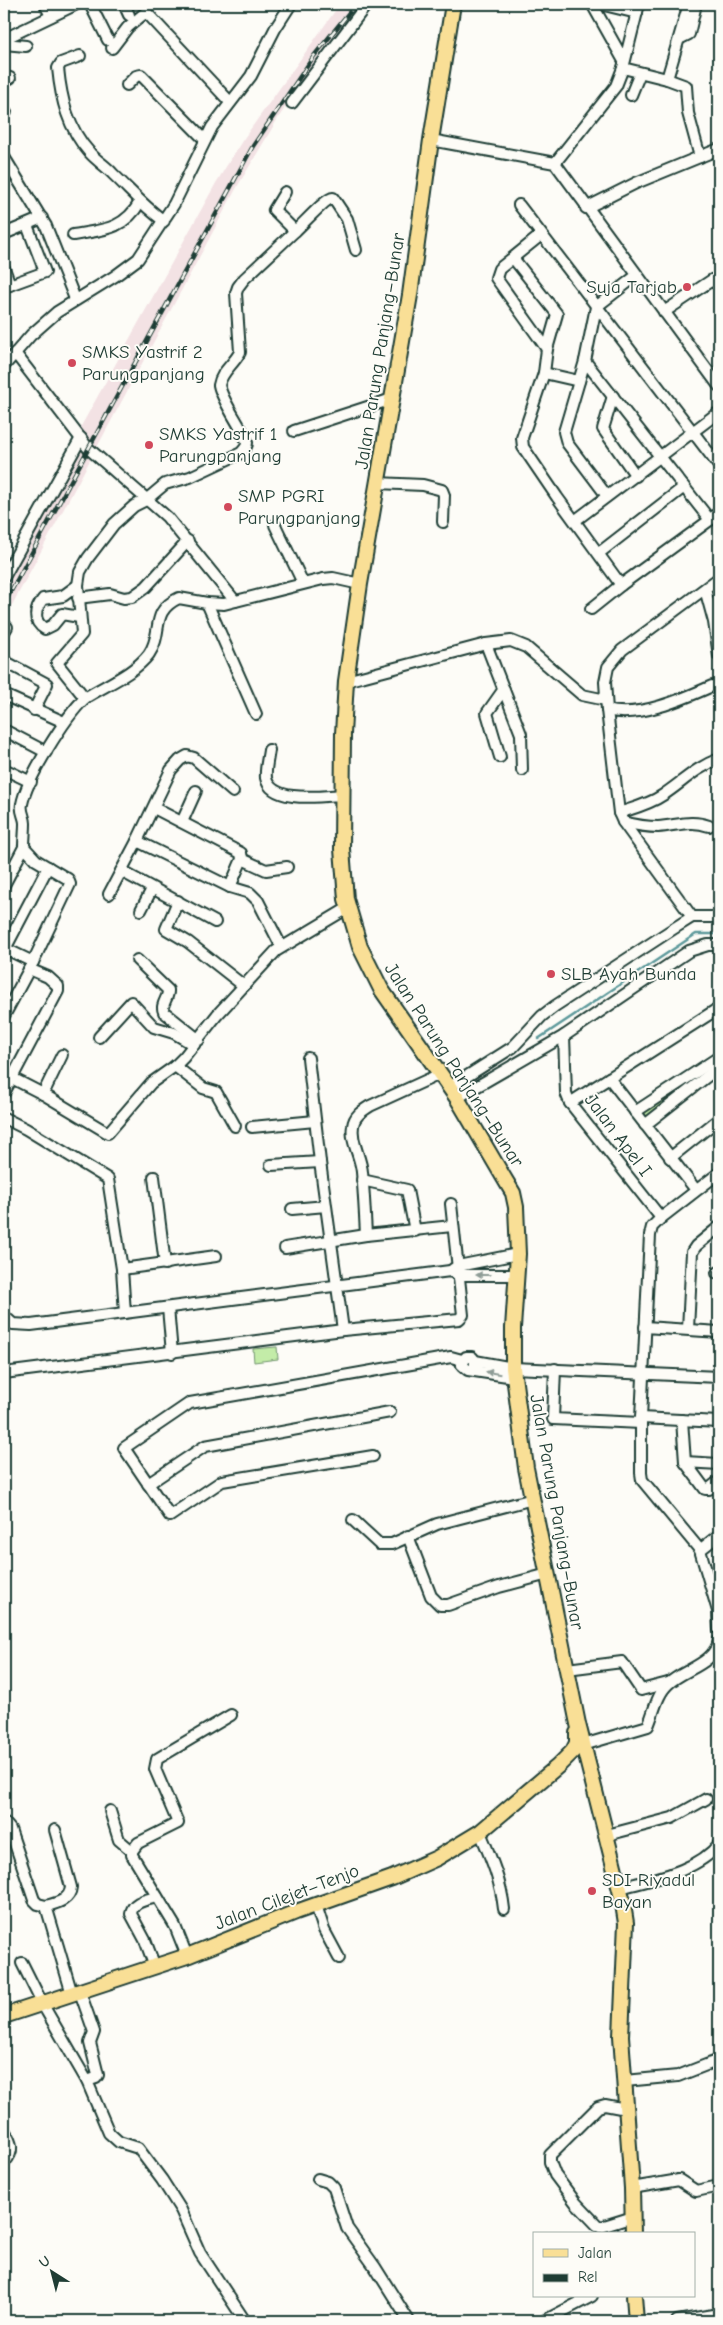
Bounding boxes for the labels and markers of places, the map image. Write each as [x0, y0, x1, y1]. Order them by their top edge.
place label: Suja Tarjab [586, 276, 677, 298]
marker: Suja Tarjab [681, 281, 693, 293]
place label: SMKS Yastrif 2 Parungpanjang [82, 341, 205, 385]
marker: SMKS Yastrif 2 Parungpanjang [66, 357, 78, 369]
place label: SMKS Yastrif 1 Parungpanjang [159, 423, 282, 467]
marker: SMKS Yastrif 1 Parungpanjang [143, 439, 155, 451]
place label: SMP PGRI Parungpanjang [238, 485, 361, 529]
marker: SMP PGRI Parungpanjang [222, 501, 234, 513]
place label: SLB Ayah Bunda [561, 963, 697, 985]
marker: SLB Ayah Bunda [545, 968, 557, 980]
place label: SDI Riyadul Bayan [602, 1869, 695, 1913]
marker: SDI Riyadul Bayan [586, 1885, 598, 1897]

